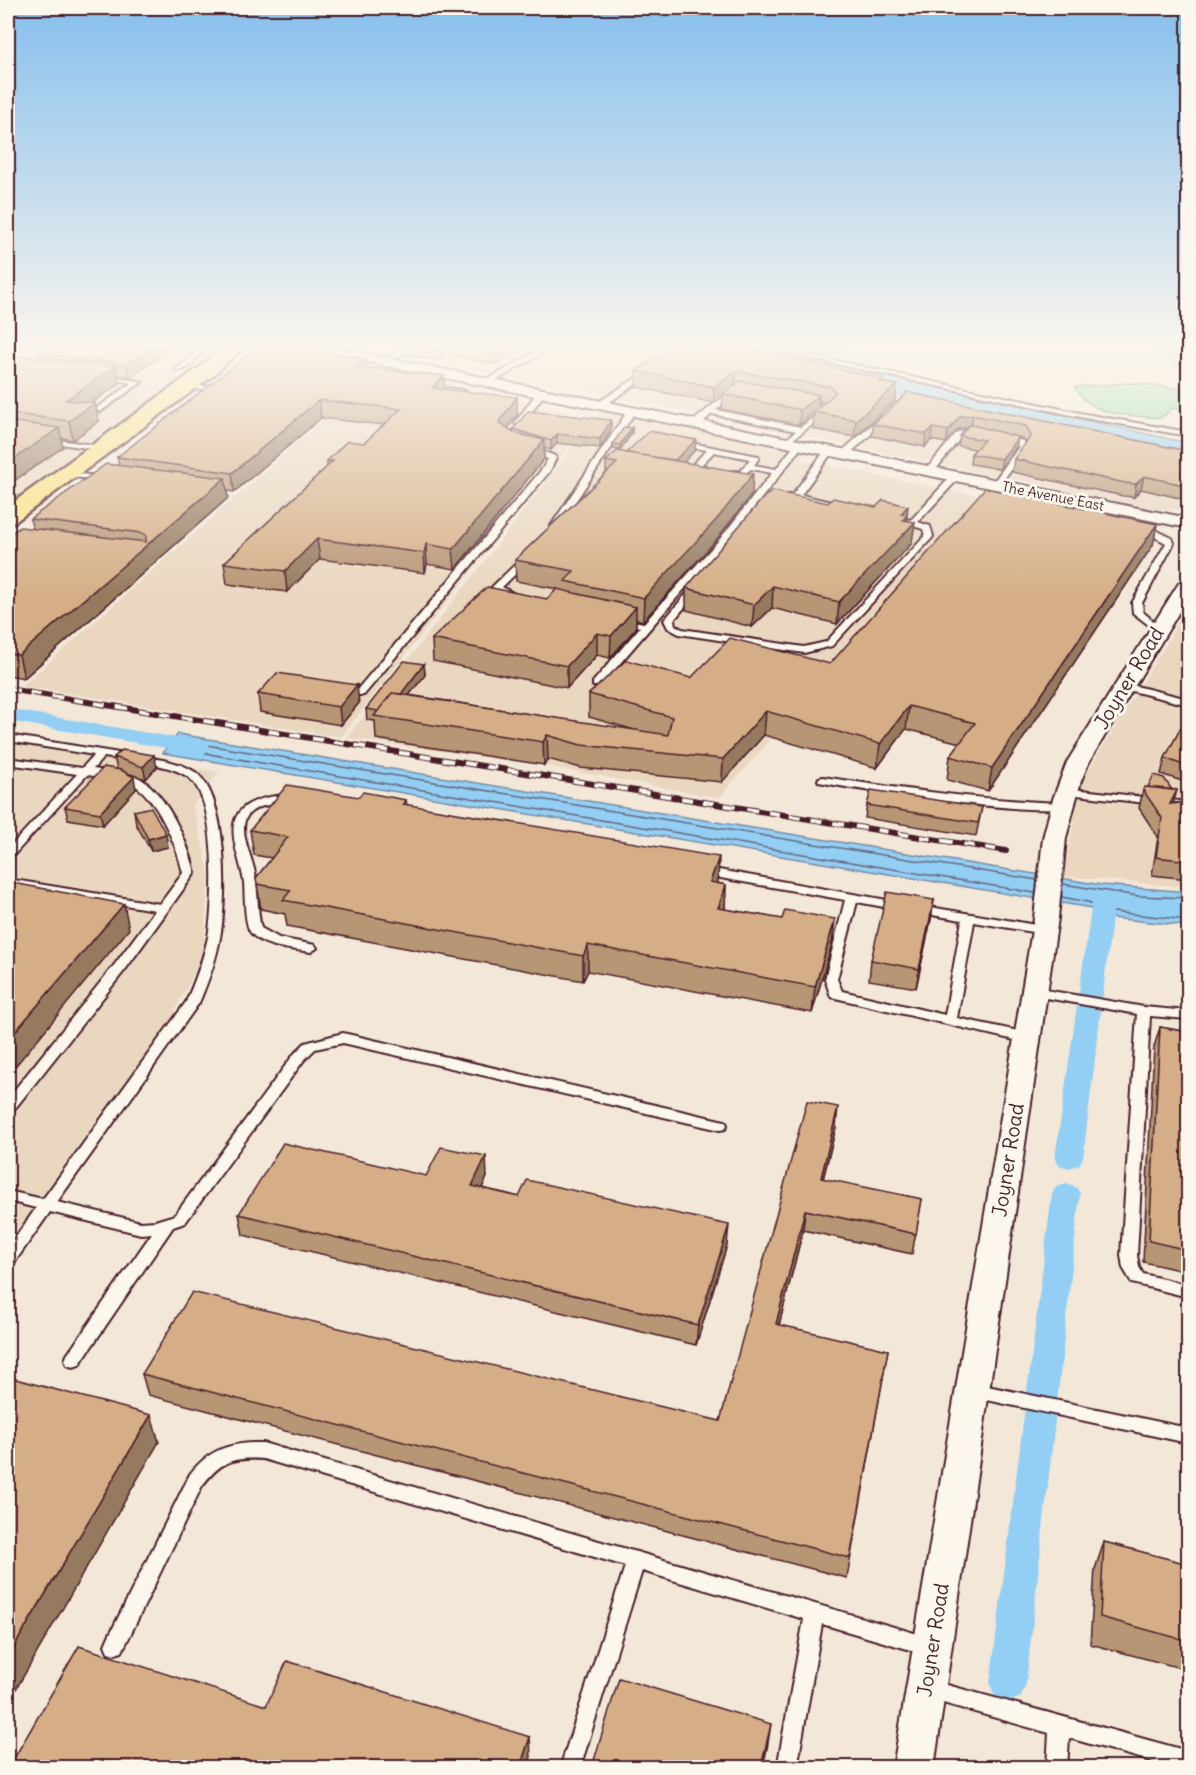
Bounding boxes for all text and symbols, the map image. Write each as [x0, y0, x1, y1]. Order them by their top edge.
street label: The Avenue East [1000, 477, 1106, 515]
street label: Joyner Road [1088, 622, 1169, 733]
street label: Joyner Road [986, 1101, 1029, 1219]
street label: Joyner Road [911, 1581, 954, 1699]

